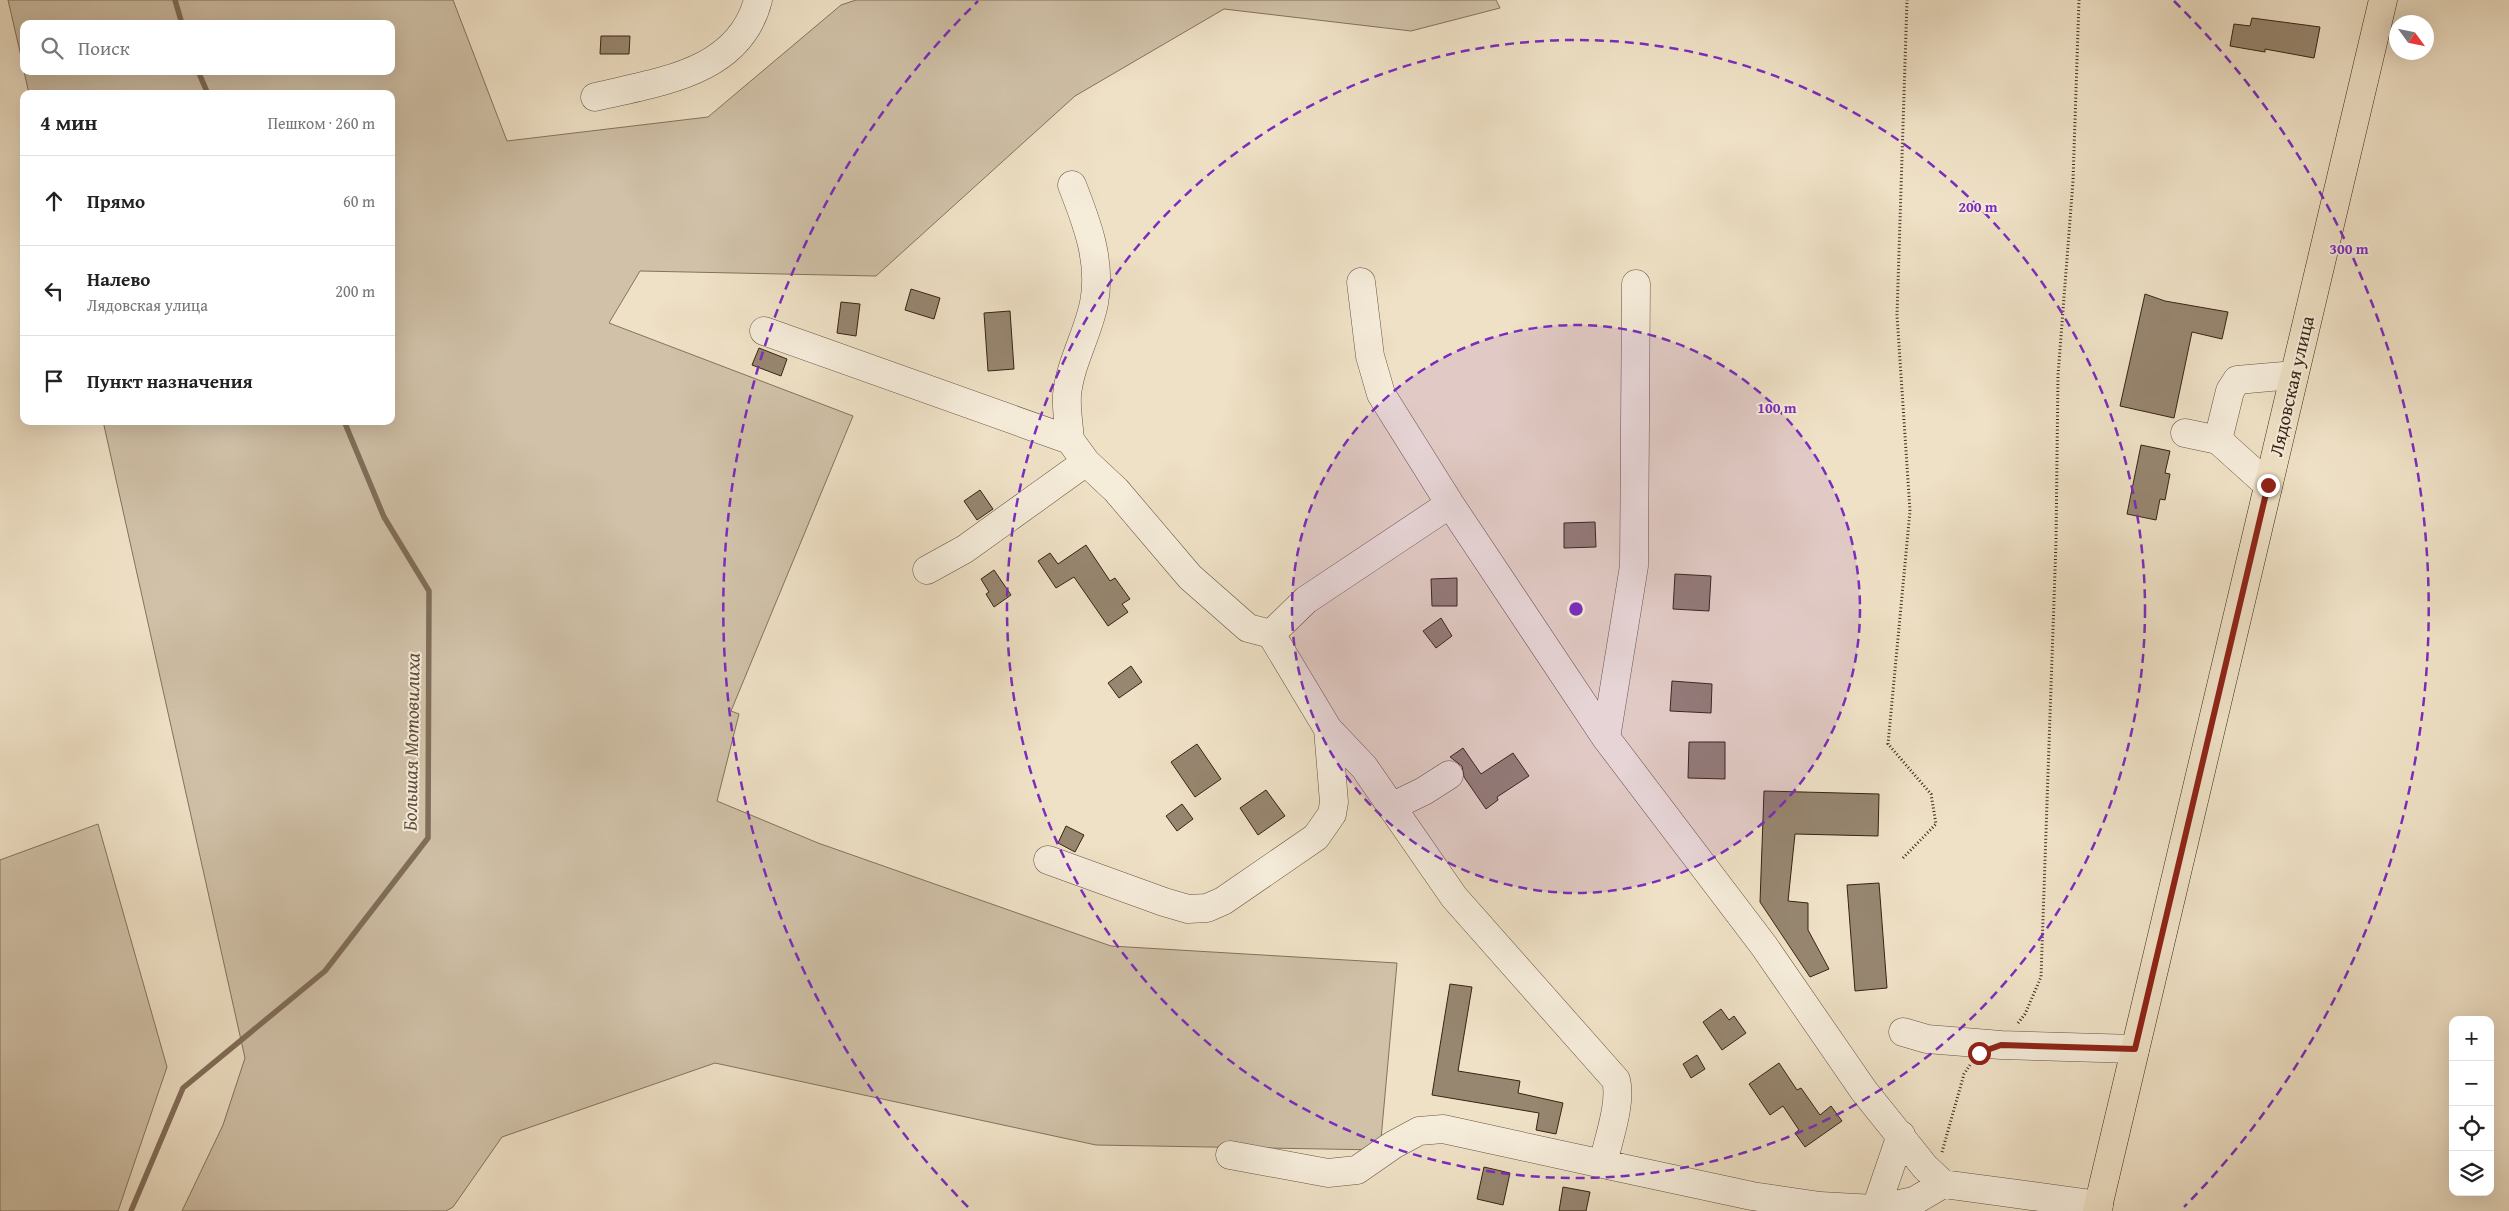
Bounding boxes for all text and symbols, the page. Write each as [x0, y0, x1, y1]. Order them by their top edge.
north arrow [2389, 15, 2434, 60]
search box [20, 20, 395, 75]
icon: search [38, 34, 66, 62]
text: Поиск [78, 34, 130, 62]
text: 4 мин [40, 107, 97, 138]
text: Пешком · 260 m [268, 111, 375, 135]
icon: ahead [40, 187, 68, 215]
text: Прямо [87, 187, 145, 215]
text: 60 m [343, 189, 375, 213]
text: 200 m [1958, 196, 1998, 217]
text: 300 m [2329, 238, 2369, 259]
text: Налево [87, 265, 150, 293]
icon: left [40, 277, 68, 305]
text: 200 m [335, 279, 375, 303]
text: Лядовская улица [87, 293, 208, 317]
street label: Лядовская улица [2261, 313, 2321, 459]
icon: arrive [40, 367, 68, 395]
text: Пункт назначения [87, 367, 253, 395]
text: 100 m [1757, 397, 1797, 418]
route end [2257, 474, 2280, 497]
centre of rings [1567, 600, 1585, 618]
water label: Большая Мотовилиха [394, 652, 427, 831]
map controls [2449, 1016, 2494, 1196]
button: + [2449, 1016, 2494, 1061]
route start [1968, 1042, 1991, 1065]
button: − [2449, 1061, 2494, 1106]
button: locate [2449, 1106, 2494, 1151]
button: layers [2449, 1151, 2494, 1196]

